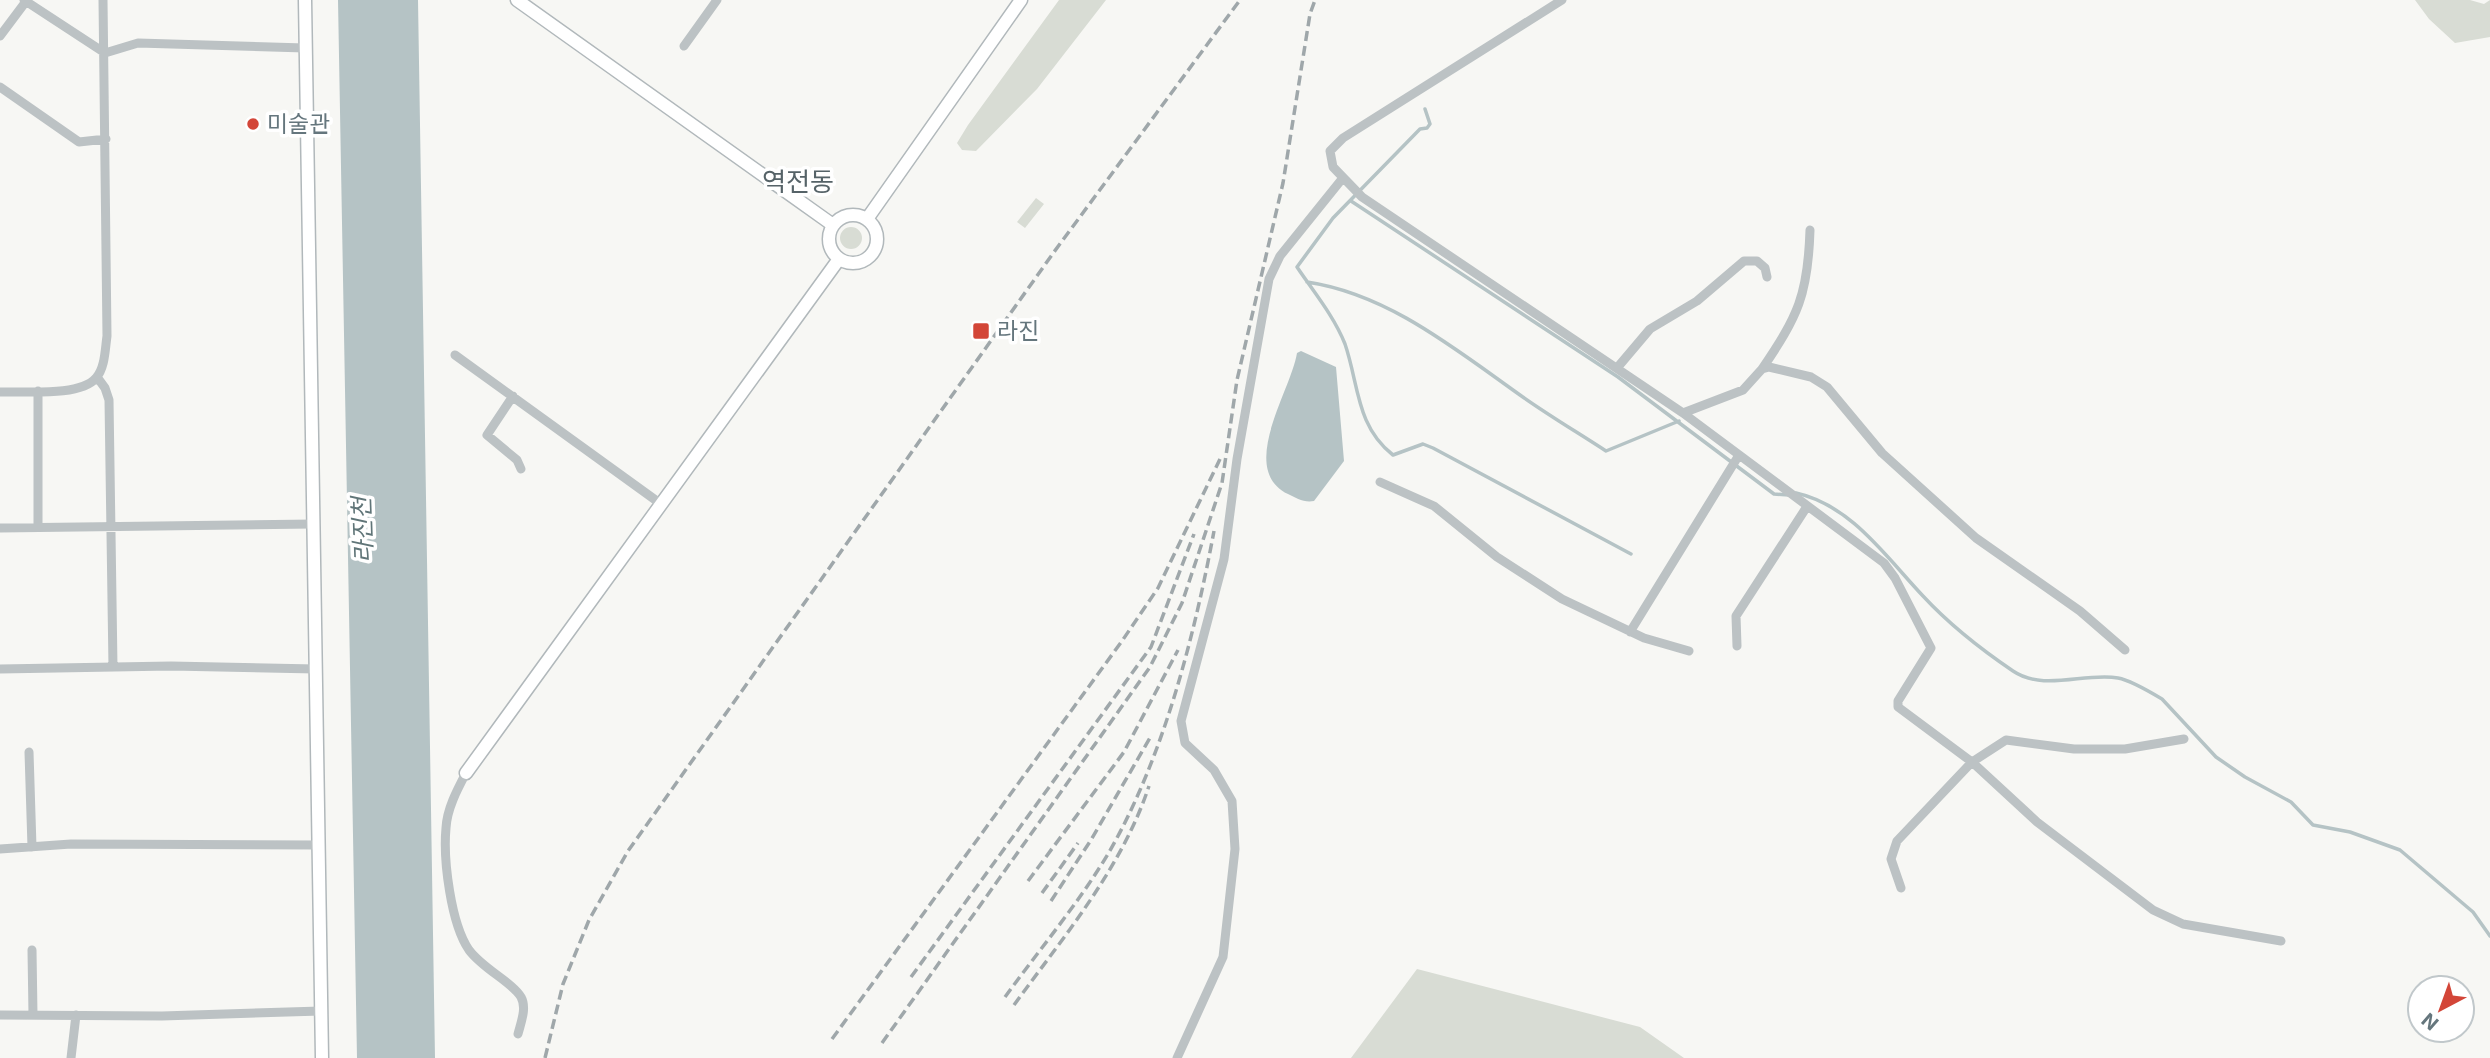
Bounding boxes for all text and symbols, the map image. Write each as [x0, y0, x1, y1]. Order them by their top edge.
place label: 미술관 [267, 110, 330, 138]
marker: 미술관 [245, 116, 261, 132]
district label: 역전동 [762, 166, 834, 197]
place label: 라진 [997, 317, 1039, 345]
marker: 라진 [971, 321, 991, 341]
water label: 라진천 [347, 493, 378, 564]
north arrow [2406, 974, 2476, 1044]
text: N [2417, 1008, 2443, 1035]

